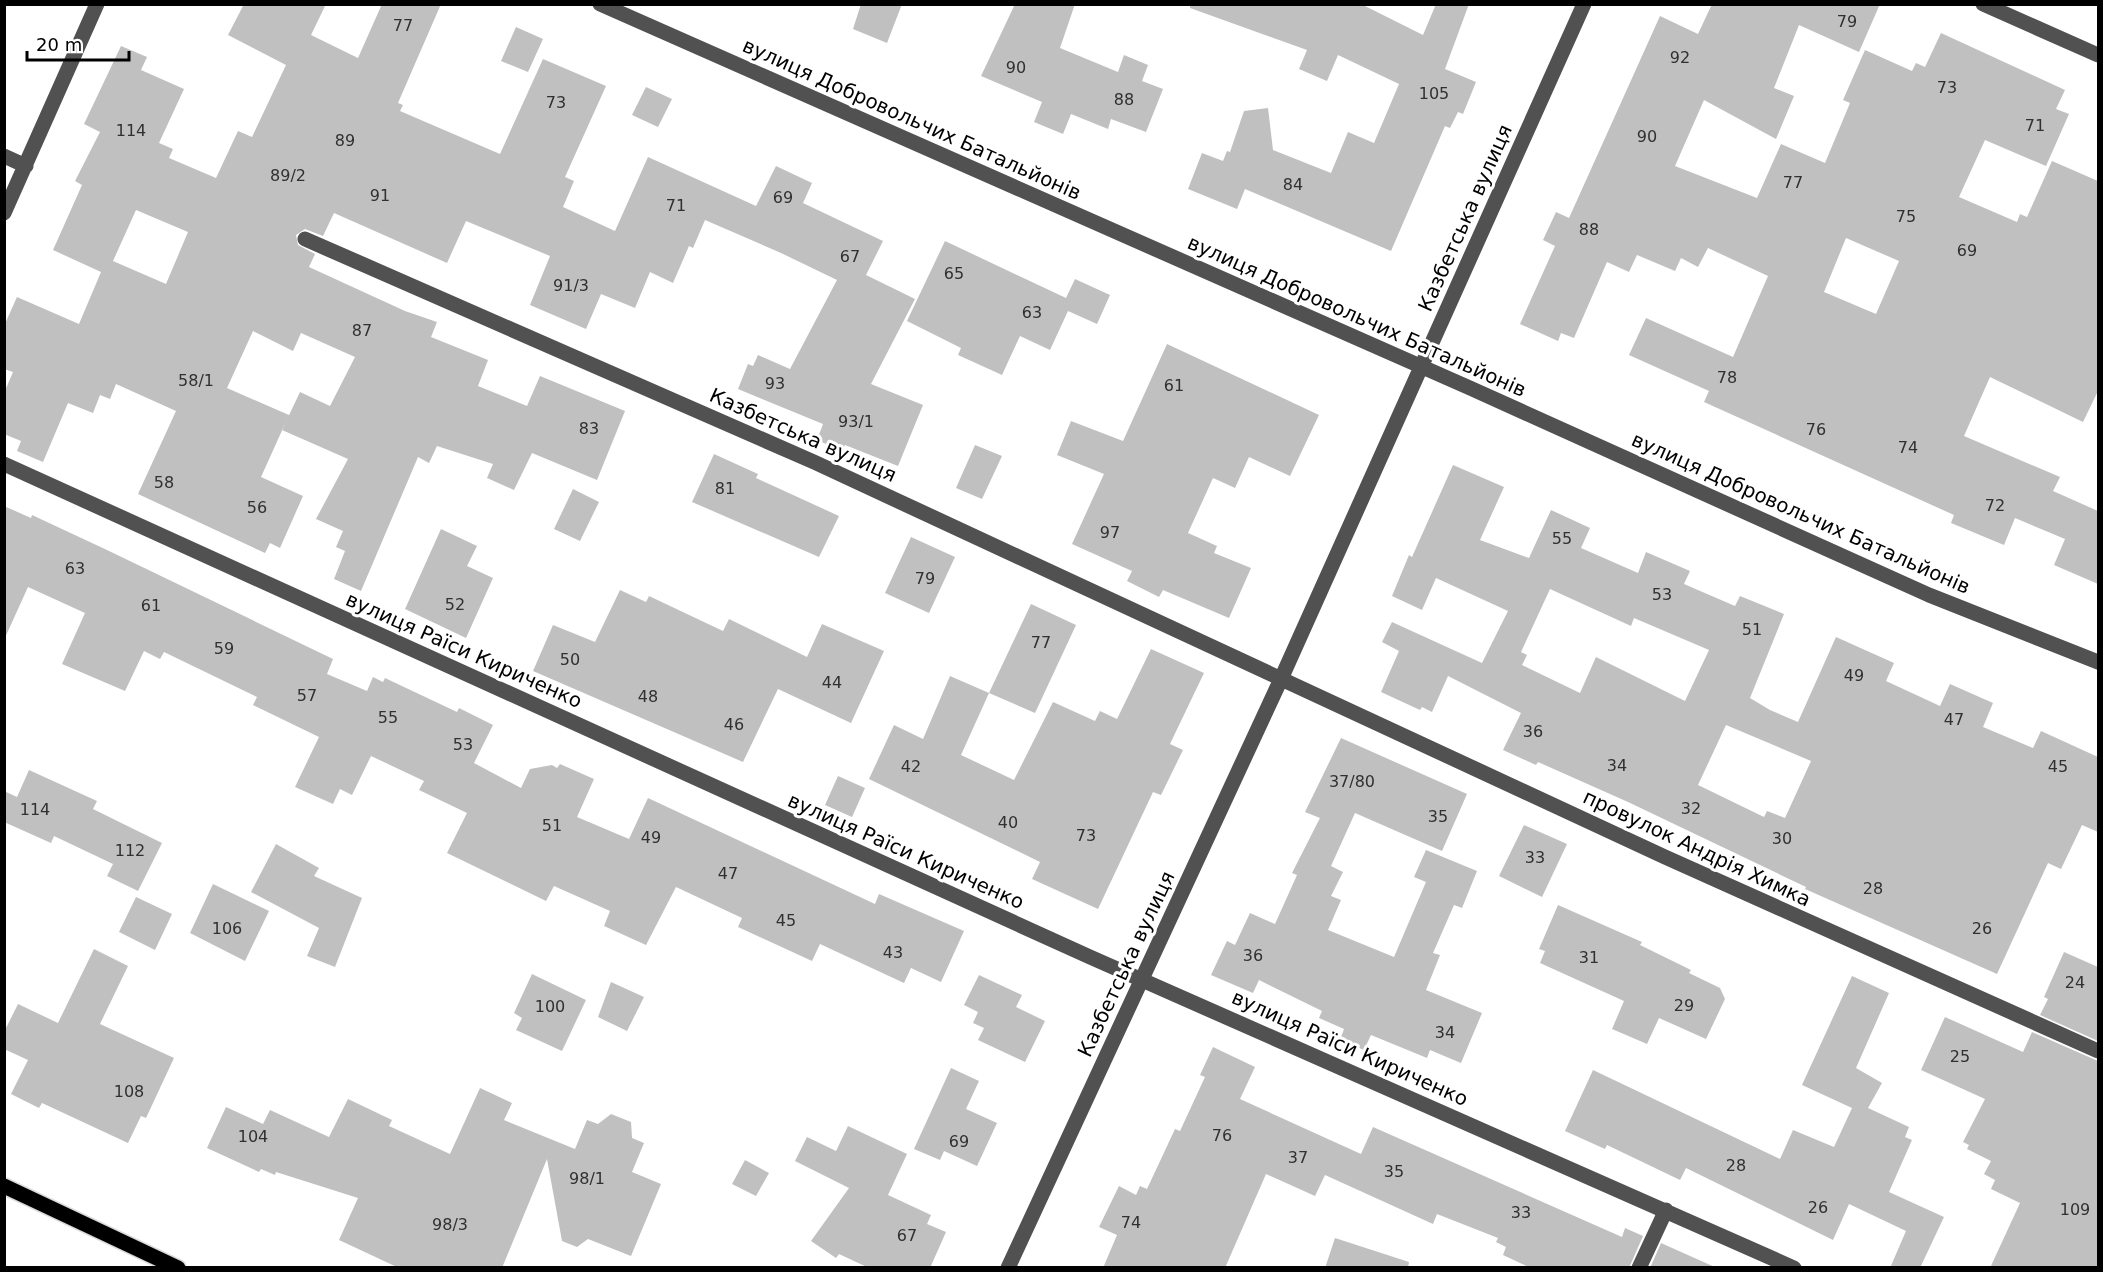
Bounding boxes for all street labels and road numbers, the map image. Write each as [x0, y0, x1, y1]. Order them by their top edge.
street label: вулиця Добровольчих Батальйонів [739, 33, 1085, 205]
street label: Казбетська вулиця [1413, 121, 1517, 315]
street label: вулиця Добровольчих Батальйонів [1184, 230, 1530, 402]
street label: Казбетська вулиця [706, 383, 900, 487]
street label: вулиця Добровольчих Батальйонів [1628, 427, 1974, 599]
street label: вулиця Раїси Кириченко [342, 587, 586, 713]
street label: провулок Андрія Химка [1579, 785, 1815, 911]
street label: вулиця Раїси Кириченко [784, 788, 1028, 914]
street label: Казбетська вулиця [1072, 867, 1180, 1061]
street label: вулиця Раїси Кириченко [1228, 985, 1472, 1111]

